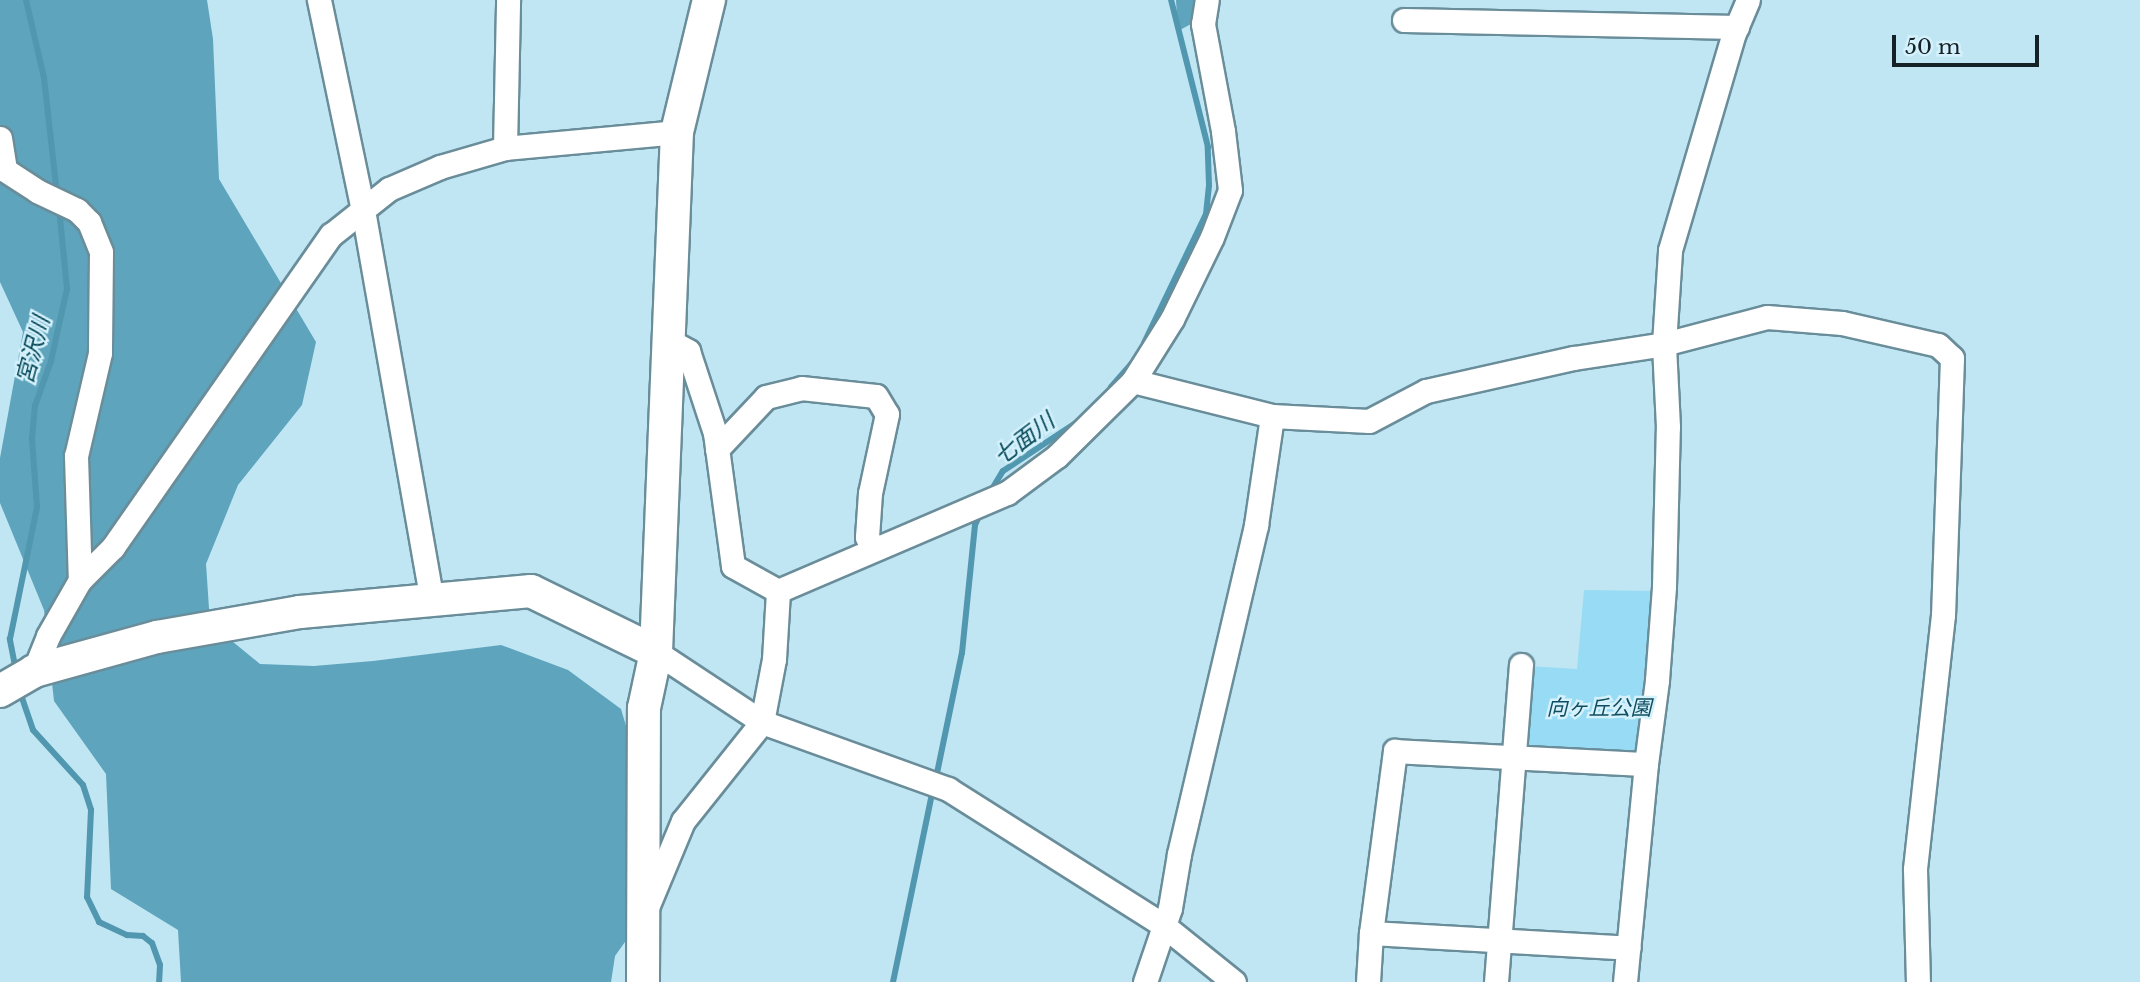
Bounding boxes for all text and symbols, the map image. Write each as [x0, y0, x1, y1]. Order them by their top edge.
scale bar [1895, 21, 2042, 65]
text: 50 m [1905, 34, 1960, 60]
water label: 宮沢川 [11, 313, 55, 387]
water label: 七面川 [988, 407, 1060, 471]
park label: 向ヶ丘公園 [1547, 695, 1651, 721]

